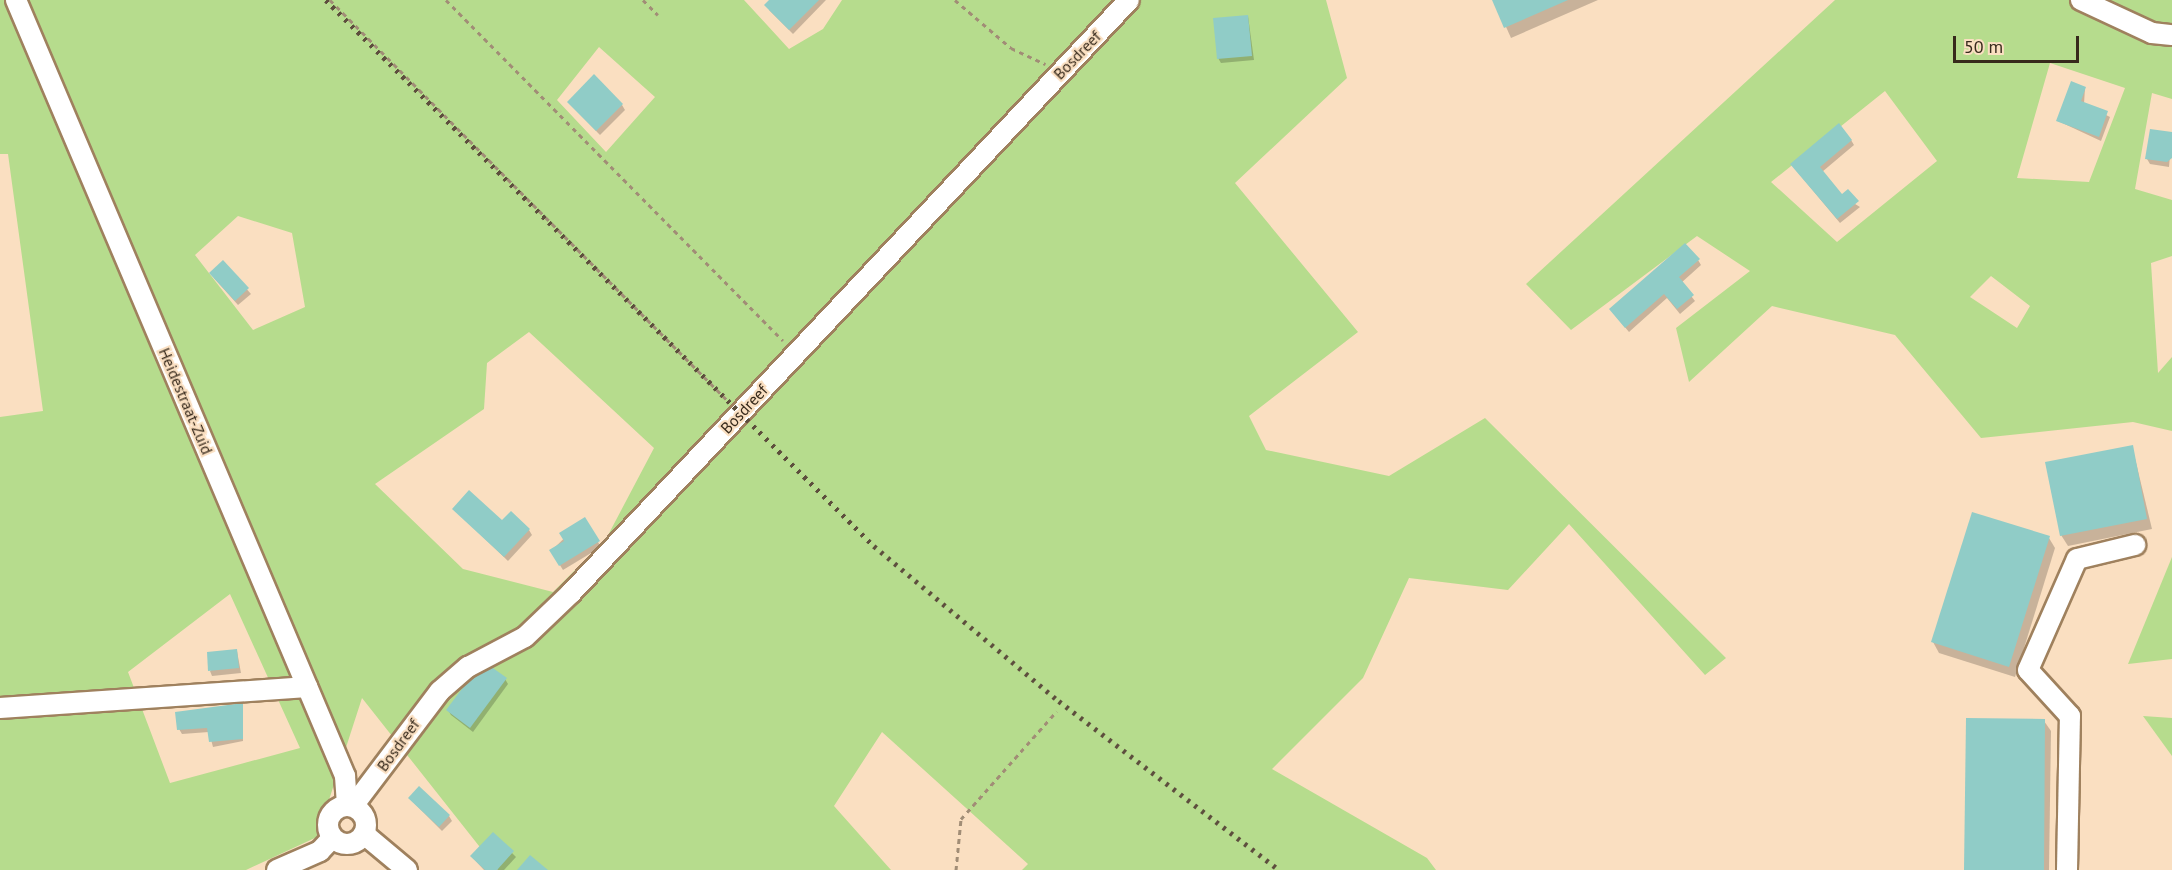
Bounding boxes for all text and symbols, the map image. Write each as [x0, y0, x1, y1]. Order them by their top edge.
scale bar [1956, 24, 2082, 62]
street label: Bosdreef [1049, 27, 1105, 83]
text: 50 m [1964, 35, 2003, 58]
street label: Heidestraat-Zuid [155, 345, 217, 457]
street label: Bosdreef [717, 381, 771, 437]
street label: Bosdreef [373, 715, 423, 775]

